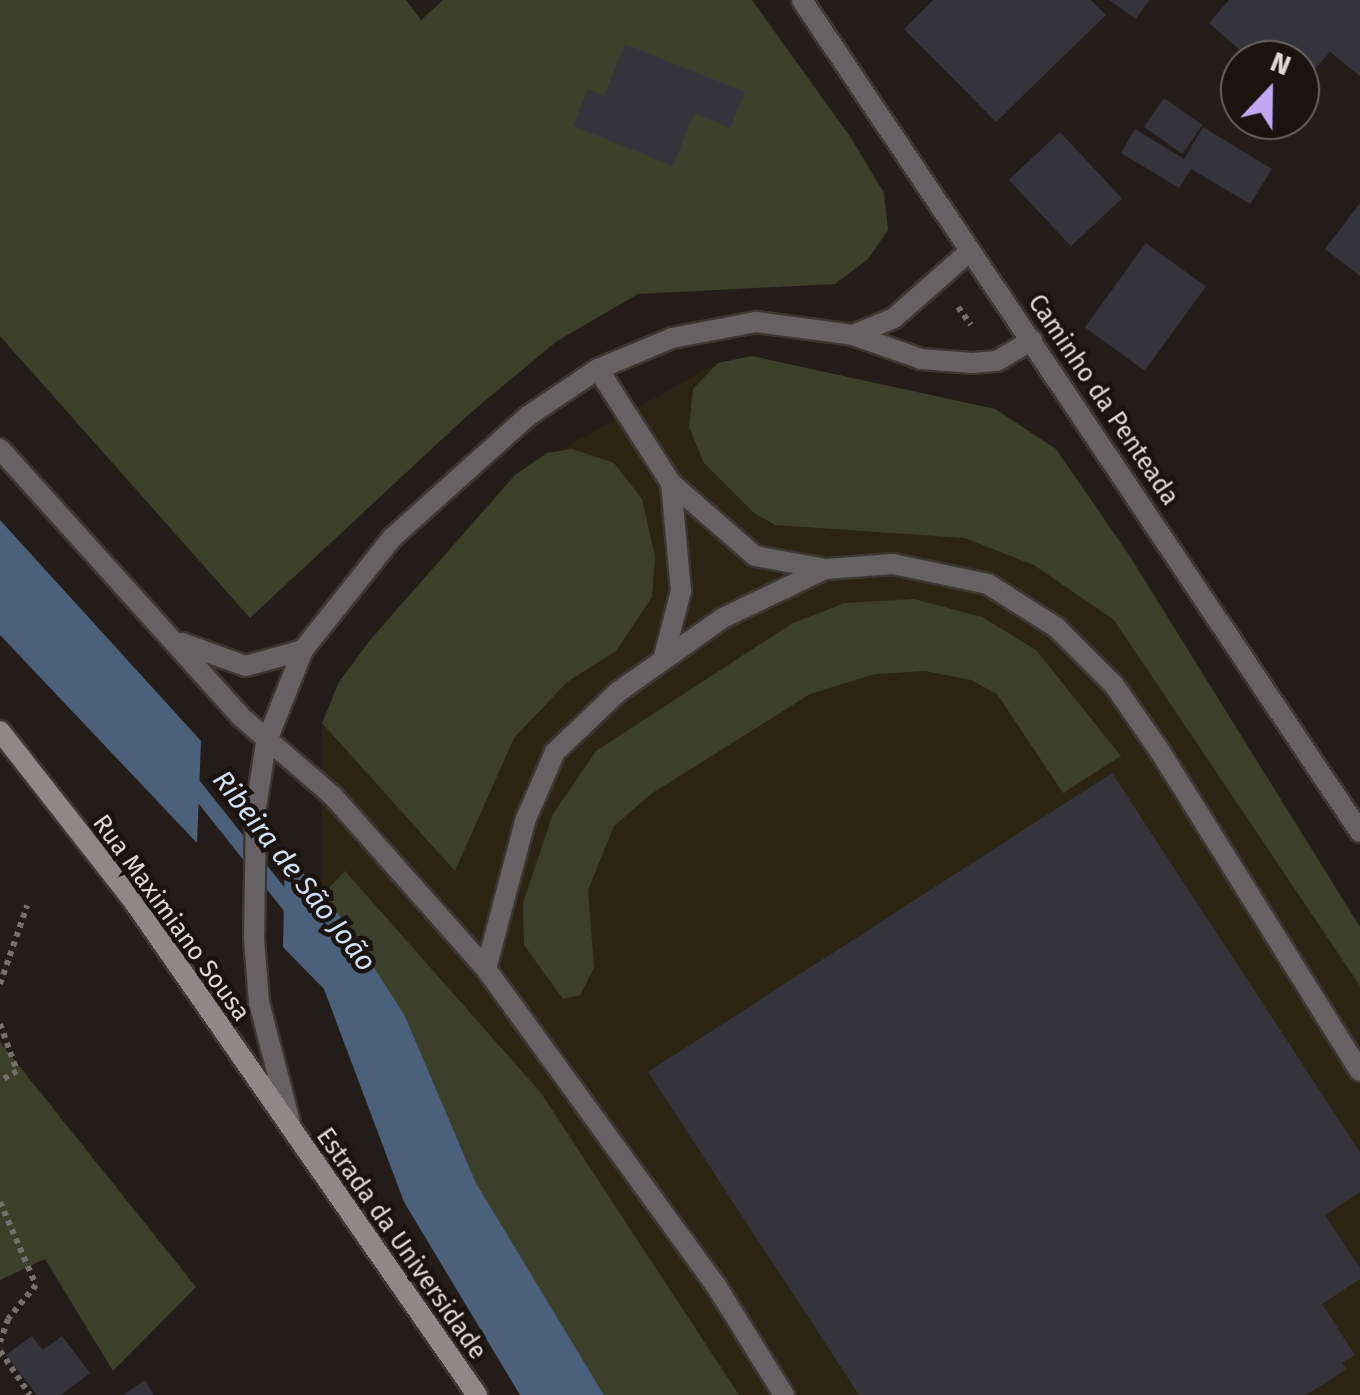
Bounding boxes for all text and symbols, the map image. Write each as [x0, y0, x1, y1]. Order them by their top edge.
north arrow [1220, 40, 1320, 140]
text: N [1266, 45, 1295, 82]
street label: Caminho da Penteada [1021, 289, 1185, 511]
water label: Ribeira de São João [205, 764, 383, 978]
street label: Rua Maximiano Sousa [86, 809, 256, 1027]
street label: Estrada da Universidade [310, 1122, 492, 1366]

